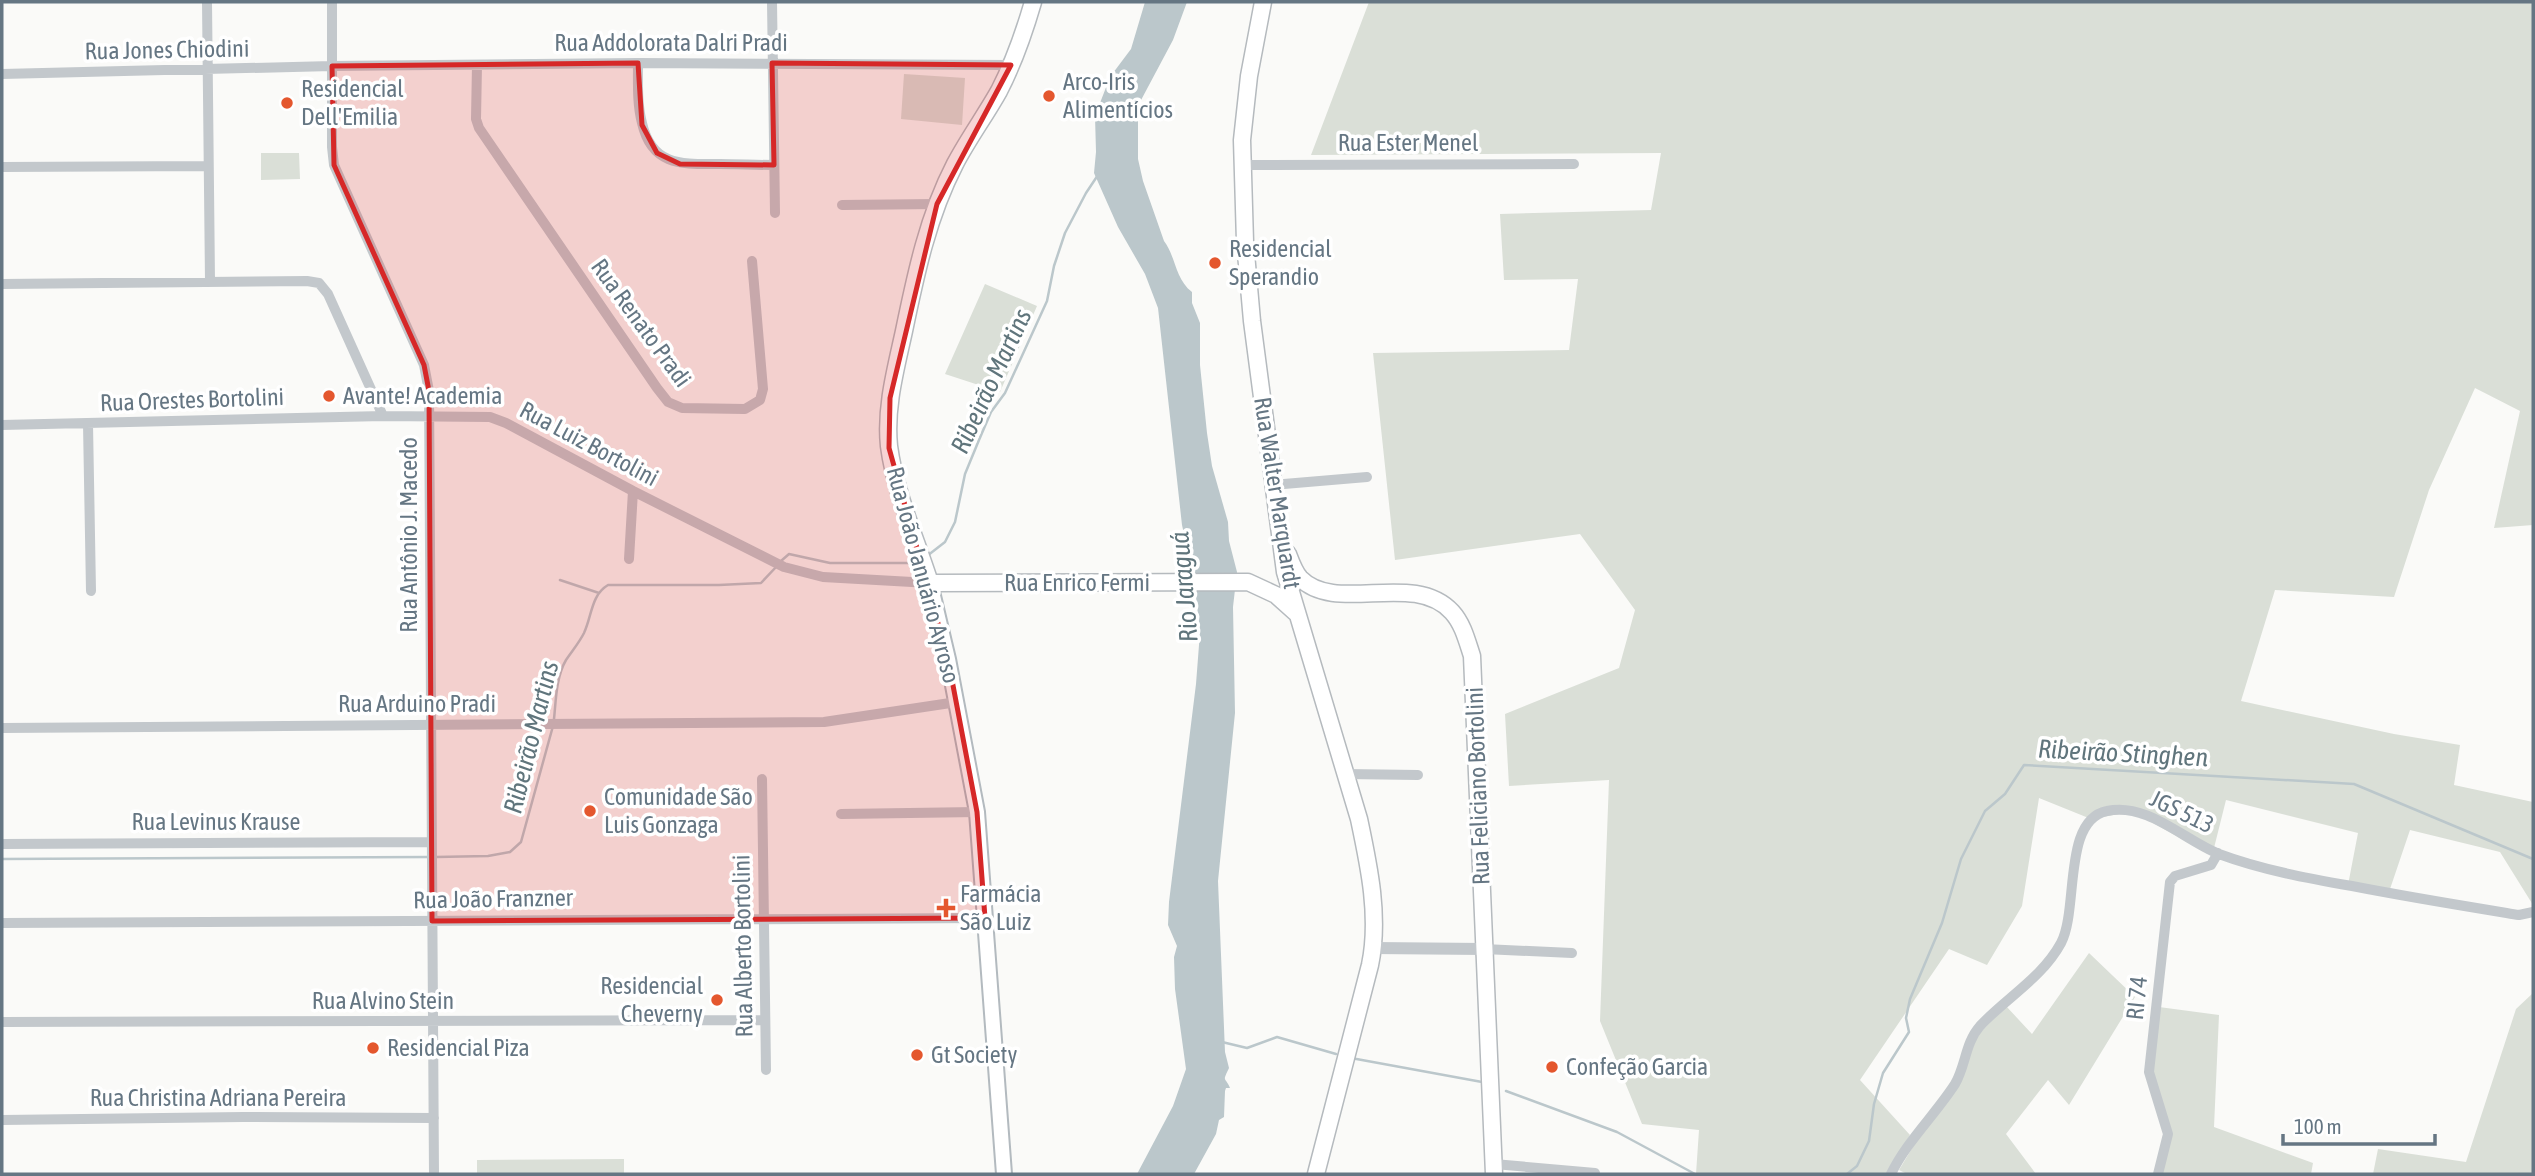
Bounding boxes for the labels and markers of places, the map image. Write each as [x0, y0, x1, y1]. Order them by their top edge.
place label: Arco-Iris Alimentícios [1063, 68, 1173, 123]
place label: Residencial Dell'Emilia [301, 75, 404, 130]
marker: Arco-Iris Alimentícios [1041, 88, 1057, 104]
marker: Residencial Dell'Emilia [279, 95, 295, 111]
place label: Residencial Sperandio [1229, 235, 1332, 290]
marker: Residencial Sperandio [1207, 255, 1223, 271]
place label: Avante! Academia [343, 382, 502, 409]
marker: Avante! Academia [321, 388, 337, 404]
place label: Comunidade São Luis Gonzaga [604, 783, 753, 838]
marker: Comunidade São Luis Gonzaga [582, 803, 598, 819]
place label: Farmácia São Luiz [960, 880, 1041, 935]
marker: Farmácia São Luiz [938, 900, 954, 916]
place label: Residencial Cheverny [600, 972, 704, 1027]
marker: Residencial Cheverny [709, 992, 725, 1008]
place label: Residencial Piza [387, 1034, 530, 1061]
marker: Residencial Piza [365, 1040, 381, 1056]
place label: Gt Society [931, 1041, 1017, 1068]
marker: Gt Society [909, 1047, 925, 1063]
place label: Confeção Garcia [1566, 1053, 1708, 1080]
marker: Confeção Garcia [1544, 1059, 1560, 1075]

